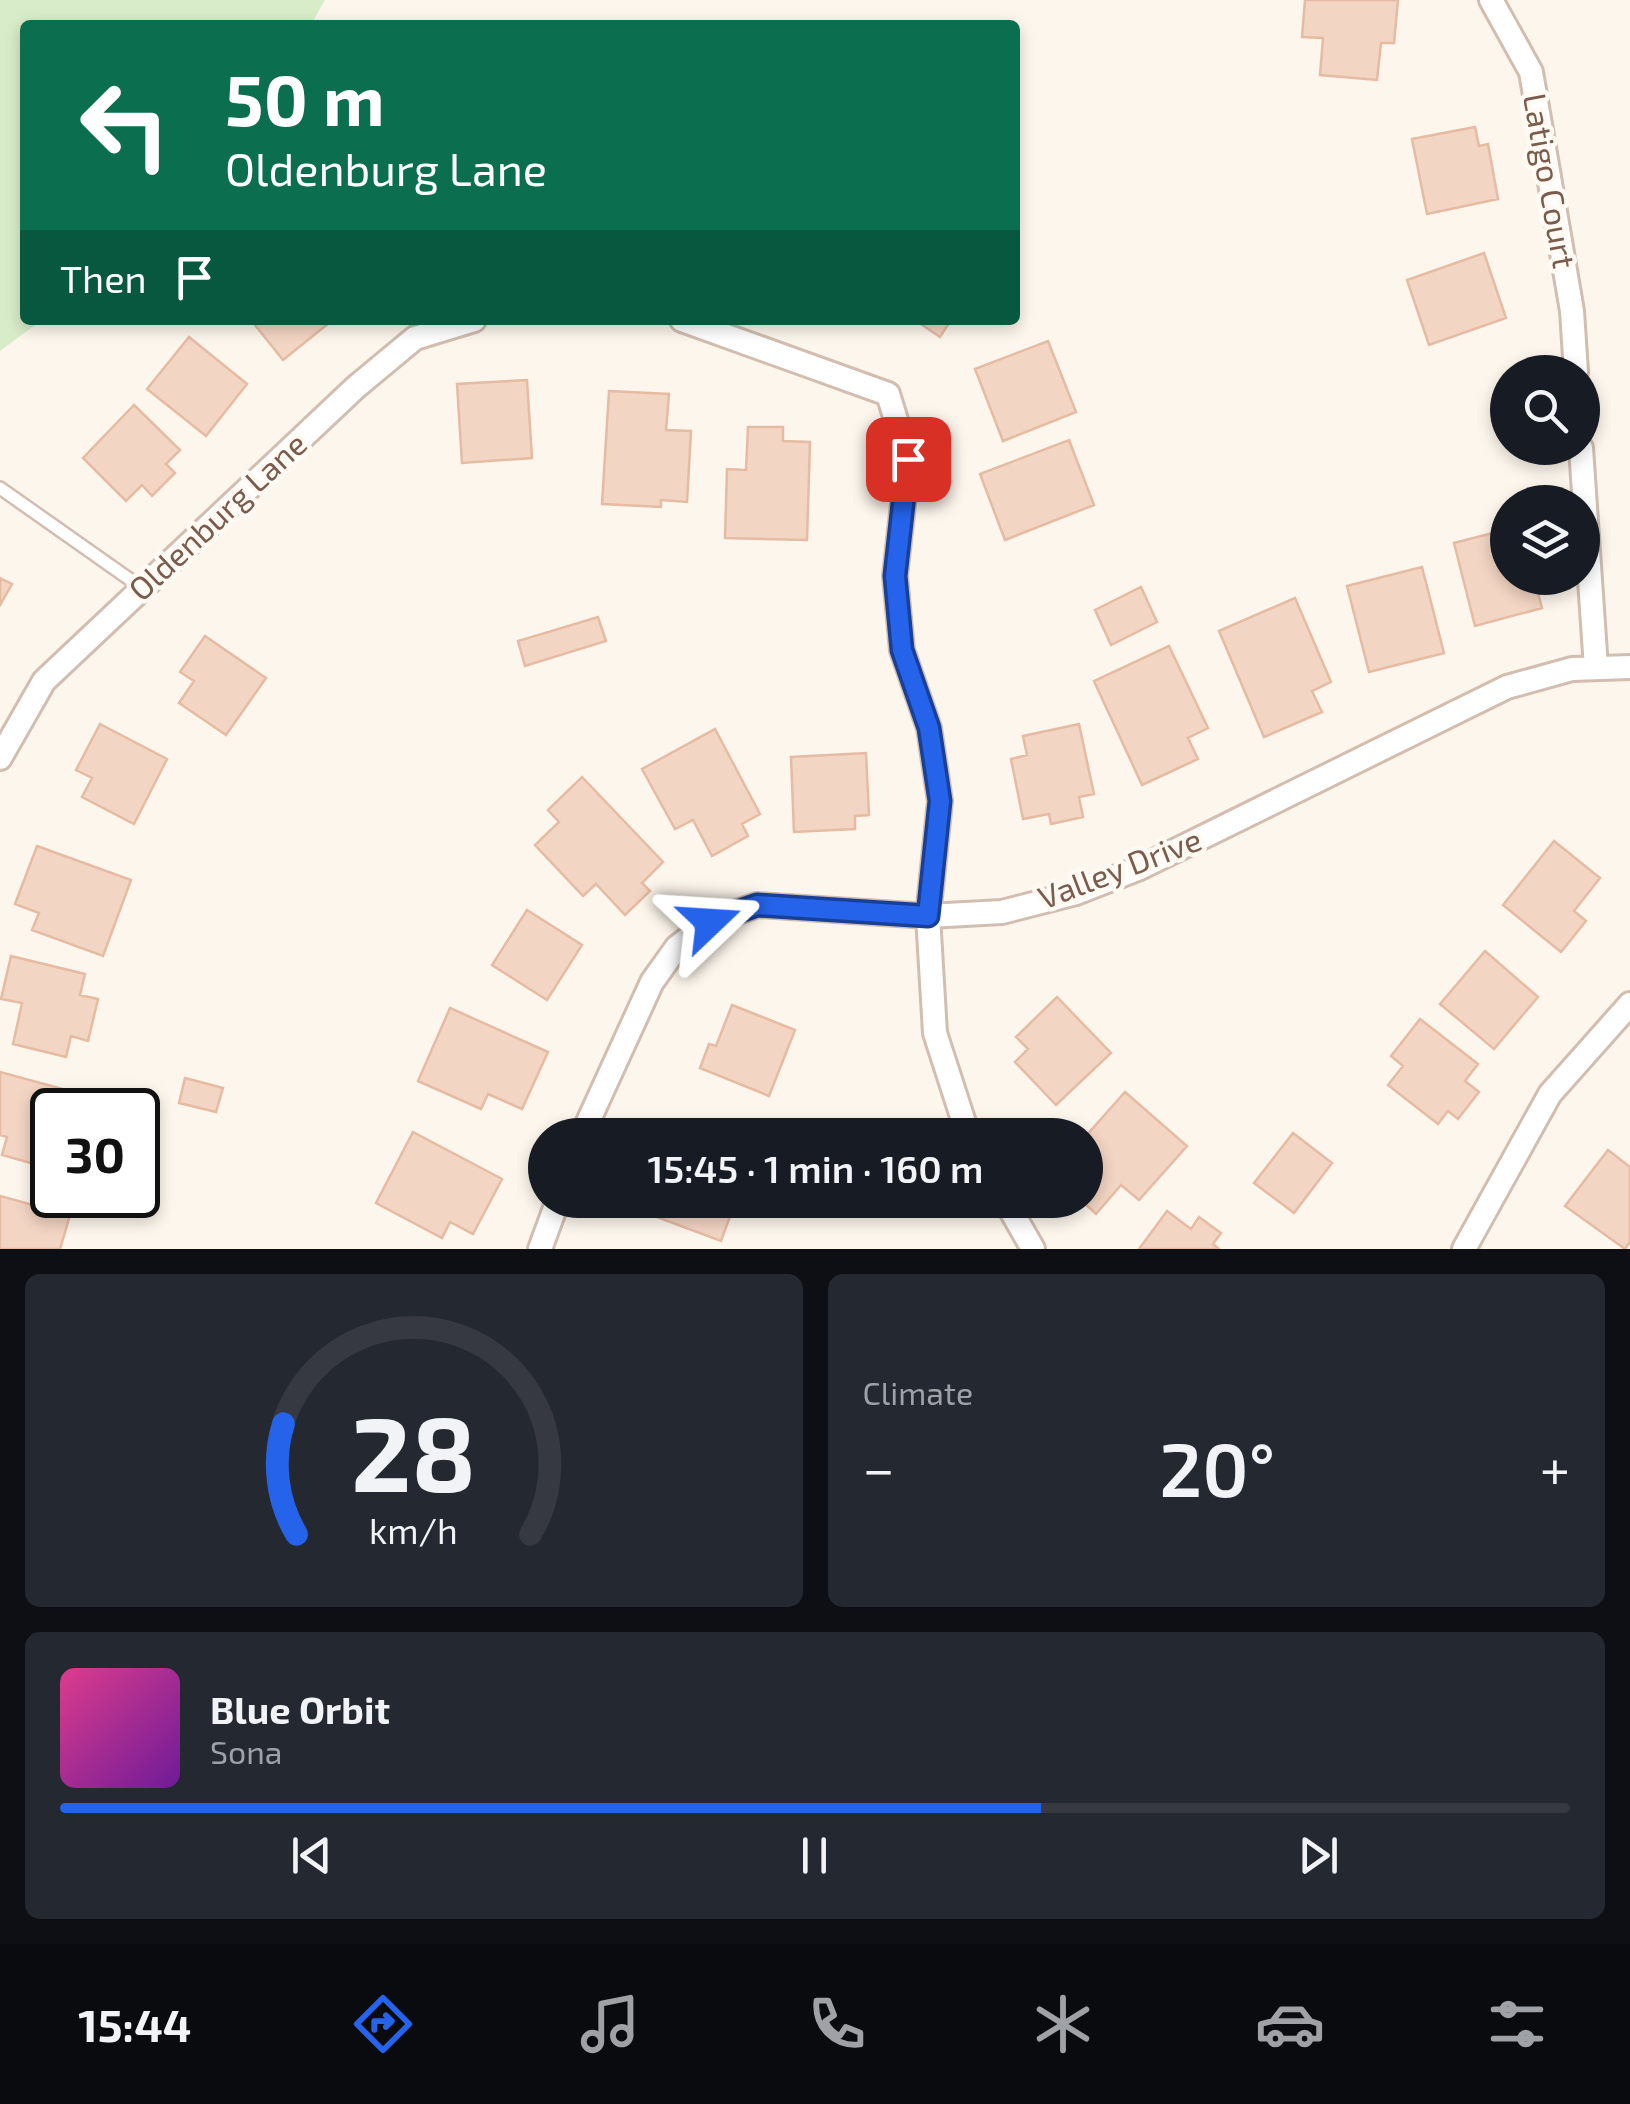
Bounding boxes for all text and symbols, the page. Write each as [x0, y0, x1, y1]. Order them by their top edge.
text: 50 m [225, 56, 385, 140]
icon: left [60, 60, 190, 190]
street label: Latigo Court [1517, 90, 1585, 271]
text: Oldenburg Lane [225, 141, 547, 195]
icon: arrive [167, 250, 222, 305]
text: Then [60, 255, 147, 301]
map controls [1490, 355, 1600, 595]
button: search [1490, 355, 1600, 465]
pin [866, 417, 951, 502]
street label: Oldenburg Lane [120, 424, 313, 608]
icon: arrive [881, 432, 936, 487]
button: layers [1490, 485, 1600, 595]
street label: Valley Drive [1032, 819, 1206, 916]
position arrow [658, 870, 762, 974]
speed limit sign: 30 [30, 1088, 160, 1218]
text: 15:45 · 1 min · 160 m [648, 1145, 983, 1191]
text: Climate [863, 1373, 973, 1411]
text: 28 [351, 1388, 476, 1513]
text: 20° [1159, 1422, 1275, 1512]
text: − [863, 1434, 895, 1500]
text: + [1540, 1434, 1570, 1500]
text: km/h [369, 1508, 458, 1551]
text: Blue Orbit [210, 1686, 390, 1732]
text: Sona [210, 1732, 282, 1770]
icon: previous [284, 1828, 339, 1883]
icon: pause [787, 1828, 842, 1883]
icon: next [1291, 1828, 1346, 1883]
icon: directions [348, 1989, 418, 2059]
icon: music [575, 1989, 645, 2059]
icon: phone [802, 1989, 872, 2059]
icon: climate [1028, 1989, 1098, 2059]
icon: car [1255, 1989, 1325, 2059]
icon: filters [1482, 1989, 1552, 2059]
text: 15:44 [78, 1997, 192, 2051]

